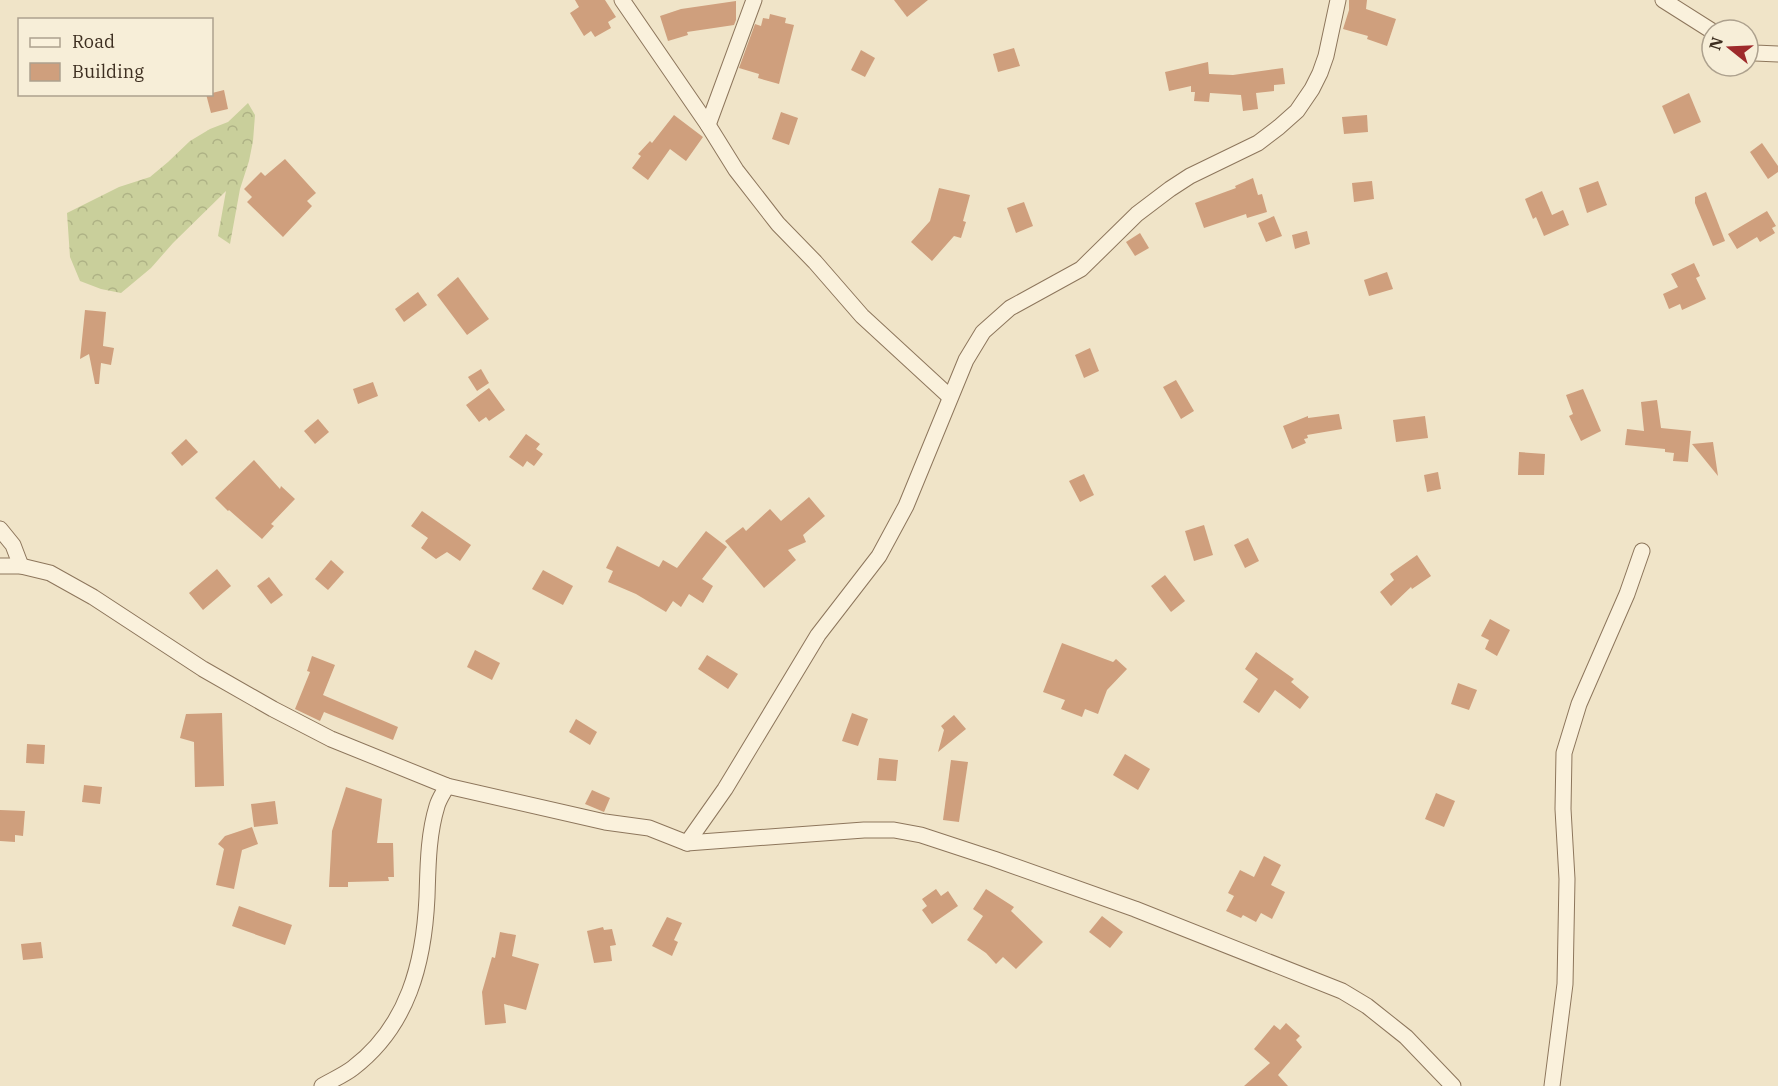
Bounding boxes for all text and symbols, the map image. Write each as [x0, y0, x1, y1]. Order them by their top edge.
legend [18, 18, 213, 96]
north arrow [1700, 18, 1760, 78]
text: Road [72, 30, 115, 53]
text: N [1704, 34, 1727, 52]
text: Building [72, 60, 144, 83]

